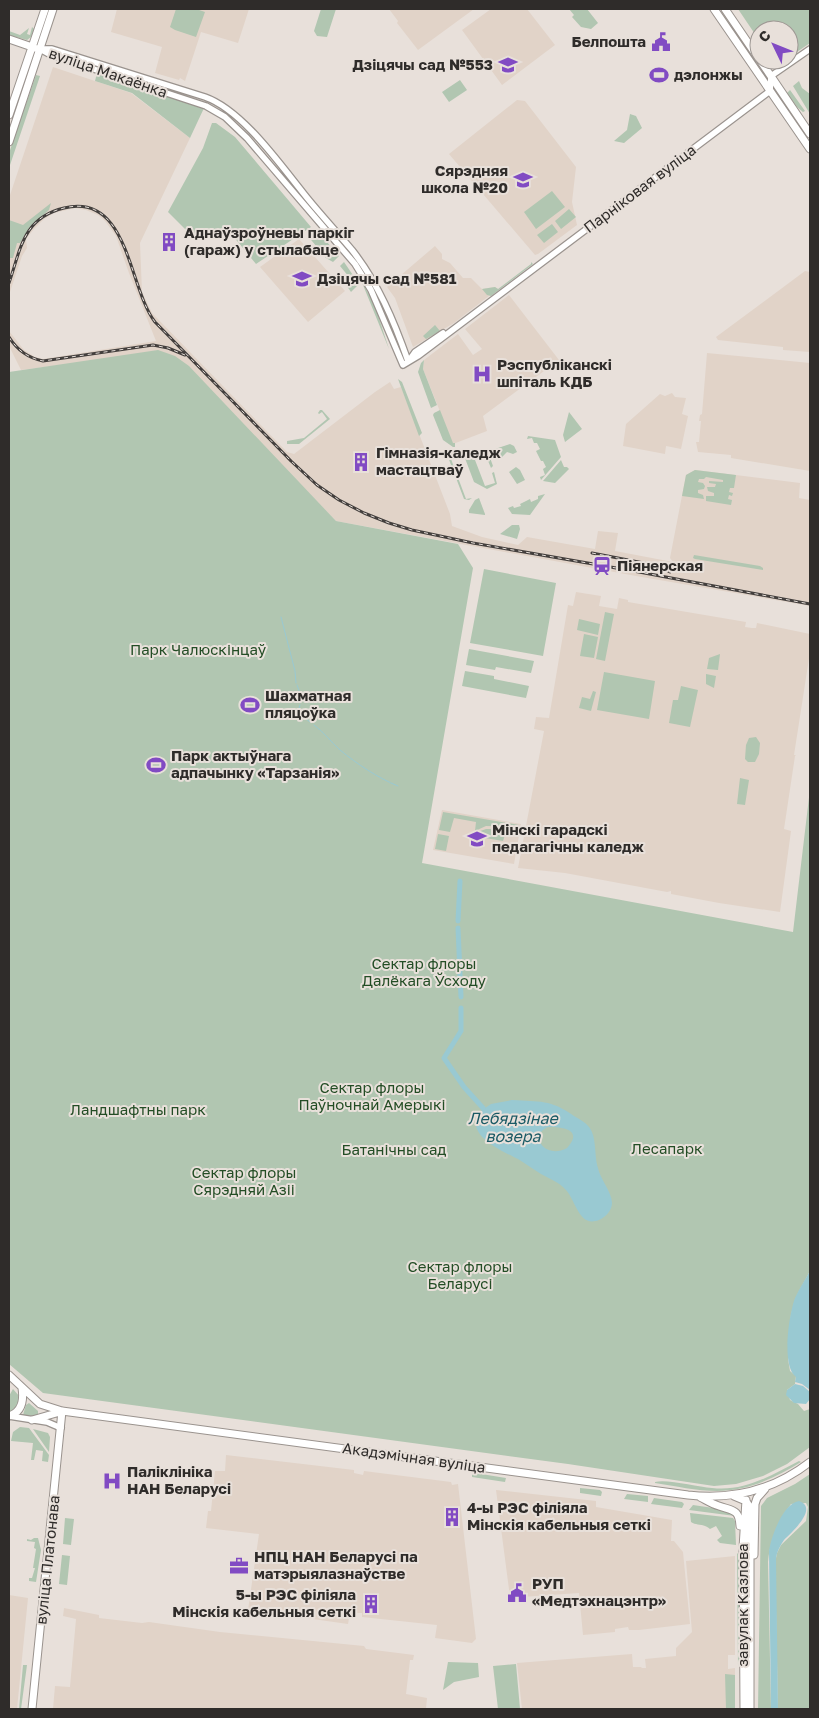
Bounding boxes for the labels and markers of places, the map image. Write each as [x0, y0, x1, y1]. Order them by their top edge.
public building icon: Белпошта [650, 31, 672, 53]
place label: Белпошта [571, 32, 646, 50]
school or university icon: Дзіцячы сад №553 [497, 54, 519, 76]
place label: Дзіцячы сад №553 [353, 55, 493, 73]
sports icon: дэлонжы [648, 64, 670, 86]
place label: дэлонжы [674, 65, 743, 83]
place label: Сярэдняя школа №20 [421, 161, 508, 196]
school or university icon: Сярэдняя школа №20 [512, 169, 534, 191]
place label: Аднаўзроўневы паркіг (гараж) у стылабаце [184, 223, 354, 258]
building icon: Аднаўзроўневы паркіг (гараж) у стылабаце [158, 231, 180, 253]
school or university icon: Дзіцячы сад №581 [291, 268, 313, 290]
place label: Дзіцячы сад №581 [317, 269, 457, 287]
place label: Рэспубліканскі шпіталь КДБ [497, 355, 612, 390]
hospital icon: Рэспубліканскі шпіталь КДБ [471, 363, 493, 385]
place label: Гімназія-каледж мастацтваў [376, 443, 502, 478]
building icon: Гімназія-каледж мастацтваў [350, 451, 372, 473]
station icon: Піянерская [591, 555, 613, 577]
place label: Піянерская [617, 556, 703, 574]
place label: Шахматная пляцоўка [265, 686, 351, 721]
sports icon: Шахматная пляцоўка [239, 694, 261, 716]
place label: Парк актыўнага адпачынку «Тарзанія» [171, 746, 339, 781]
sports icon: Парк актыўнага адпачынку «Тарзанія» [145, 754, 167, 776]
place label: Мінскі гарадскі педагагічны каледж [492, 820, 645, 855]
school or university icon: Мінскі гарадскі педагагічны каледж [466, 828, 488, 850]
place label: Паліклініка НАН Беларусі [127, 1462, 231, 1497]
hospital icon: Паліклініка НАН Беларусі [101, 1470, 123, 1492]
place label: 4-ы РЭС філіяла Мінскія кабельныя сеткі [467, 1498, 651, 1533]
building icon: 4-ы РЭС філіяла Мінскія кабельныя сеткі [441, 1506, 463, 1528]
place label: НПЦ НАН Беларусі па матэрыялазнаўстве [254, 1547, 418, 1582]
office icon: НПЦ НАН Беларусі па матэрыялазнаўстве [228, 1555, 250, 1577]
place label: РУП «Медтэхнацэнтр» [532, 1574, 666, 1609]
public building icon: РУП «Медтэхнацэнтр» [506, 1582, 528, 1604]
place label: 5-ы РЭС філіяла Мінскія кабельныя сеткі [172, 1585, 356, 1620]
building icon: 5-ы РЭС філіяла Мінскія кабельныя сеткі [360, 1593, 382, 1615]

